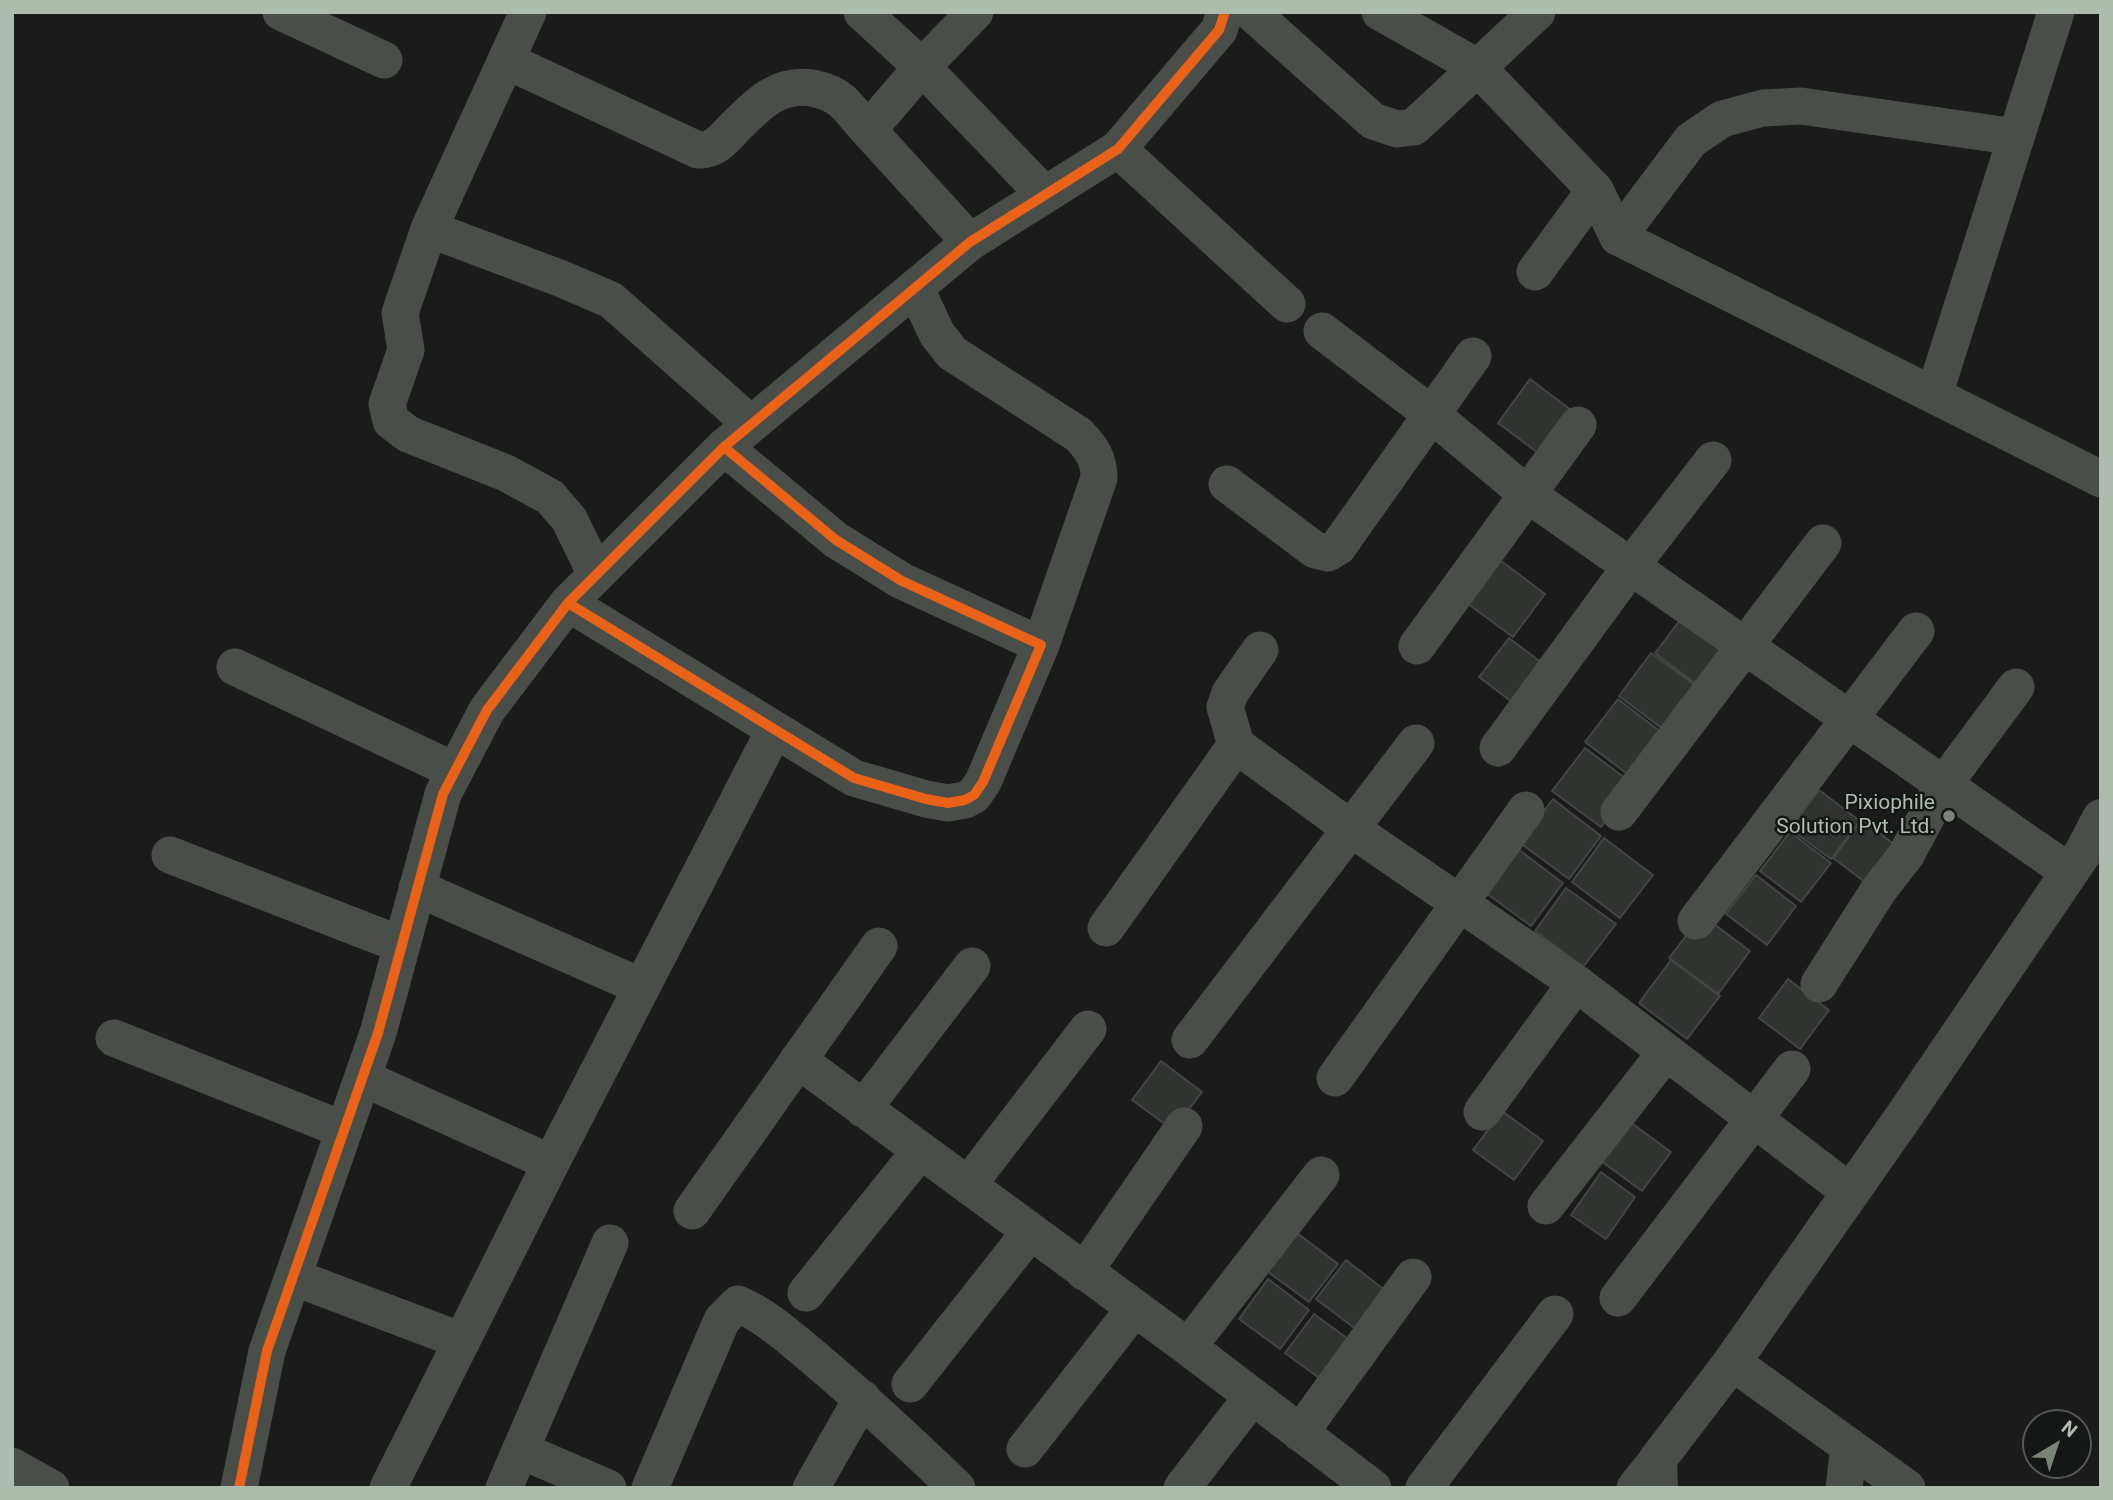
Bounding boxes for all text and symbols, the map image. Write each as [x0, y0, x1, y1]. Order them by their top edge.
place label: Pixiophile Solution Pvt. Ltd. [1776, 791, 1935, 841]
marker: Pixiophile Solution Pvt. Ltd. [1941, 808, 1957, 824]
north arrow [2022, 1409, 2092, 1479]
text: N [2057, 1416, 2082, 1442]

